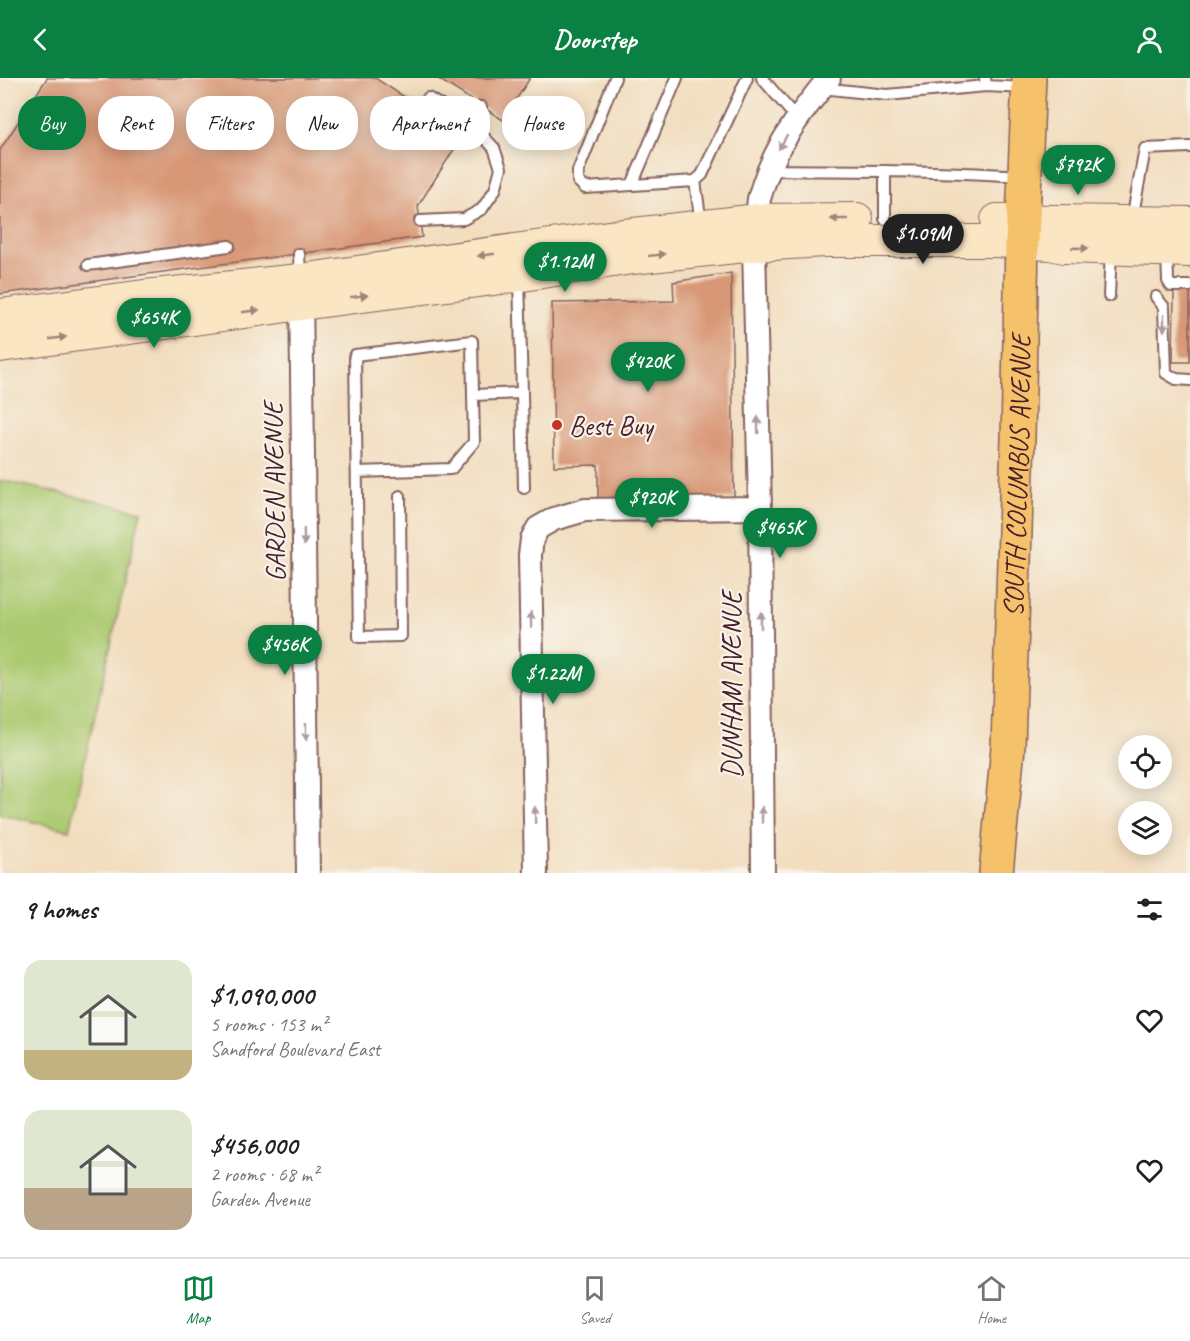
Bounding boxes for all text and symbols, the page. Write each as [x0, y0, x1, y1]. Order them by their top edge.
text: Doorstep [554, 22, 637, 56]
icon: back [24, 23, 57, 56]
icon: person [1133, 23, 1166, 56]
chip: Buy [18, 96, 86, 150]
chip: Rent [98, 96, 174, 150]
chip: Filters [186, 96, 274, 150]
chip: New [286, 96, 358, 150]
chip: Apartment [370, 96, 490, 150]
chip: House [502, 96, 585, 150]
one-way arrow [778, 134, 788, 151]
pin: $792K [1036, 145, 1120, 196]
text: $792K [1055, 152, 1101, 177]
one-way arrow [830, 214, 849, 224]
pin: $1.09M [874, 214, 972, 265]
text: $1.09M [896, 221, 950, 246]
pin: $1.12M [516, 242, 614, 293]
one-way arrow [1071, 243, 1090, 253]
text: $1.12M [538, 249, 592, 274]
one-way arrow [476, 250, 495, 259]
one-way arrow [647, 251, 666, 260]
one-way arrow [350, 292, 369, 301]
pin: $654K [112, 298, 196, 349]
text: $654K [131, 305, 177, 330]
one-way arrow [242, 306, 261, 315]
one-way arrow [1159, 314, 1169, 333]
street label: SOUTH COLUMBUS AVENUE [995, 331, 1038, 617]
one-way arrow [49, 334, 68, 343]
pin: $420K [606, 342, 690, 393]
text: $420K [625, 349, 671, 374]
street label: GARDEN AVENUE [255, 398, 293, 582]
place label: Best Buy [569, 408, 655, 443]
one-way arrow [753, 415, 763, 434]
marker: Best Buy [550, 418, 564, 432]
pin: $920K [610, 478, 694, 529]
text: $920K [629, 485, 675, 510]
pin: $465K [738, 508, 822, 559]
text: $465K [757, 515, 803, 540]
one-way arrow [299, 528, 309, 547]
street label: DUNHAM AVENUE [714, 588, 749, 779]
one-way arrow [527, 610, 536, 629]
one-way arrow [756, 610, 765, 629]
pin: $456K [243, 625, 327, 676]
text: $456K [262, 632, 308, 657]
pin: $1.22M [504, 654, 602, 705]
text: $1.22M [526, 661, 580, 686]
one-way arrow [302, 723, 311, 742]
map controls [1118, 735, 1172, 855]
button: locate [1118, 735, 1172, 789]
button: layers [1118, 801, 1172, 855]
one-way arrow [530, 805, 540, 824]
one-way arrow [757, 805, 767, 824]
text: 9 homes [24, 893, 97, 926]
icon: filters [1133, 893, 1166, 926]
text: $1,090,000 [210, 979, 314, 1012]
icon: home [72, 984, 144, 1056]
icon: heart [1133, 1004, 1166, 1037]
text: 5 rooms · 153 m² [210, 1012, 327, 1037]
text: Sandford Boulevard East [210, 1037, 380, 1062]
text: $456,000 [210, 1129, 297, 1162]
icon: home [72, 1134, 144, 1206]
icon: heart [1133, 1154, 1166, 1187]
text: 2 rooms · 68 m² [210, 1162, 318, 1187]
text: Garden Avenue [210, 1187, 310, 1212]
tab: Map [182, 1272, 215, 1328]
tab: Saved [578, 1272, 611, 1328]
tab: Home [975, 1272, 1008, 1328]

